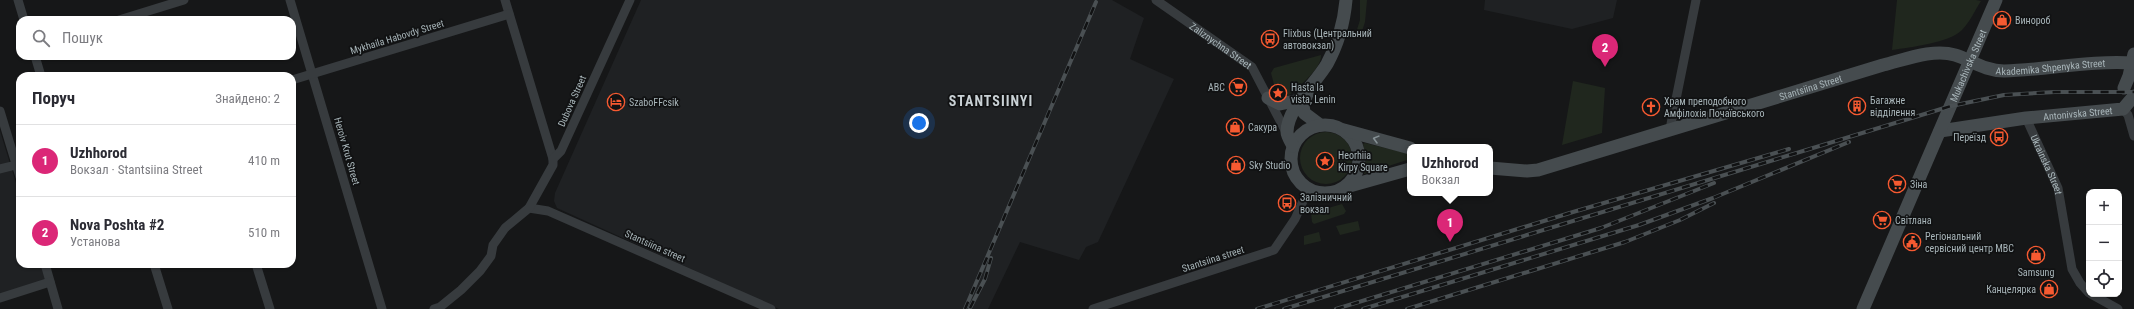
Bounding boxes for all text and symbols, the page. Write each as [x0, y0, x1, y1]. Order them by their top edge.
shop icon: Винороб [1992, 10, 2012, 30]
place label: Винороб [2015, 15, 2051, 26]
search box [16, 16, 296, 60]
street label: Mykhaila Habovdy Street [349, 17, 445, 57]
street label: Zaliznychna Street [1188, 20, 1254, 71]
icon: search [30, 27, 52, 49]
place label: Flixbus (Центральний автовокзал) [1283, 28, 1372, 52]
street label: Mukachivska Street [1947, 28, 1988, 103]
text: Пошук [62, 29, 103, 47]
bus stop icon: Flixbus (Центральний автовокзал) [1260, 29, 1280, 49]
pin: 2 [1592, 34, 1618, 67]
street label: Akademika Shpenyka Street [1995, 57, 2106, 77]
street label: Stantsiina Street [1778, 72, 1843, 102]
street label: Dubova Street [556, 74, 588, 128]
supermarket icon: ABC [1228, 77, 1248, 97]
place label: ABC [1208, 82, 1225, 93]
place label: Hasta la vista, Lenin [1291, 82, 1336, 105]
place icon: Hasta la vista, Lenin [1268, 83, 1288, 103]
text: Поруч [32, 88, 75, 108]
text: Знайдено: 2 [215, 91, 280, 106]
hotel icon: SzaboFFcsik [606, 92, 626, 112]
district label: STANTSIINYI [949, 93, 1033, 109]
place label: Багажне відділення [1870, 95, 1915, 118]
place label: Храм преподобного Амфілохія Почаївського [1664, 96, 1765, 119]
building icon: Багажне відділення [1847, 96, 1867, 116]
place label: SzaboFFcsik [629, 97, 679, 108]
church icon: Храм преподобного Амфілохія Почаївського [1641, 97, 1661, 117]
street label: Antonivska Street [2043, 104, 2113, 122]
your location [909, 113, 929, 133]
street label: Heroiv Krut Street [332, 116, 362, 186]
shop icon: Сакура [1225, 117, 1245, 137]
place label: Сакура [1248, 122, 1277, 133]
bus stop icon: Переїзд [1989, 127, 2009, 147]
place label: Переїзд [1953, 132, 1987, 143]
street label: Ukrainska Street [2029, 133, 2065, 195]
one-way arrow [1373, 135, 1379, 143]
text: Uzhhorod [70, 144, 127, 162]
popup [1407, 144, 1493, 196]
place label: Heorhiia Kirpy Square [1338, 150, 1388, 173]
place icon: Heorhiia Kirpy Square [1315, 151, 1335, 171]
text: 1 [42, 153, 48, 168]
text: 410 m [248, 153, 280, 168]
text: Uzhhorod [1421, 154, 1479, 172]
shop icon: Sky Studio [1226, 155, 1246, 175]
place label: Sky Studio [1249, 160, 1290, 171]
text: Вокзал · Stantsiina Street [70, 162, 203, 177]
text: Вокзал [1421, 172, 1460, 187]
supermarket icon: Зіна [1887, 174, 1907, 194]
place label: Зіна [1910, 179, 1928, 190]
map controls [2086, 189, 2122, 297]
button: + [2086, 189, 2122, 225]
place label: Залізничний вокзал [1300, 192, 1352, 215]
bus stop icon: Залізничний вокзал [1277, 193, 1297, 213]
pin: 1 [1437, 209, 1463, 242]
supermarket icon: Світлана [1872, 210, 1892, 230]
place label: Світлана [1895, 215, 1932, 226]
text: Nova Poshta #2 [70, 216, 164, 234]
text: 2 [42, 225, 48, 240]
text: 510 m [248, 225, 280, 240]
button: − [2086, 225, 2122, 261]
street label: Stantsiina street [623, 228, 687, 264]
place label: Регіональний сервісний центр МВС [1925, 231, 2014, 254]
public building icon: Регіональний сервісний центр МВС [1902, 232, 1922, 252]
text: Установа [70, 234, 120, 249]
street label: Stantsiina street [1181, 244, 1245, 274]
shop icon: Samsung [2026, 245, 2046, 265]
button: locate [2086, 261, 2122, 297]
place label: Samsung [2018, 267, 2054, 278]
shop icon: Канцелярка [2039, 279, 2059, 299]
place label: Канцелярка [1986, 284, 2036, 295]

